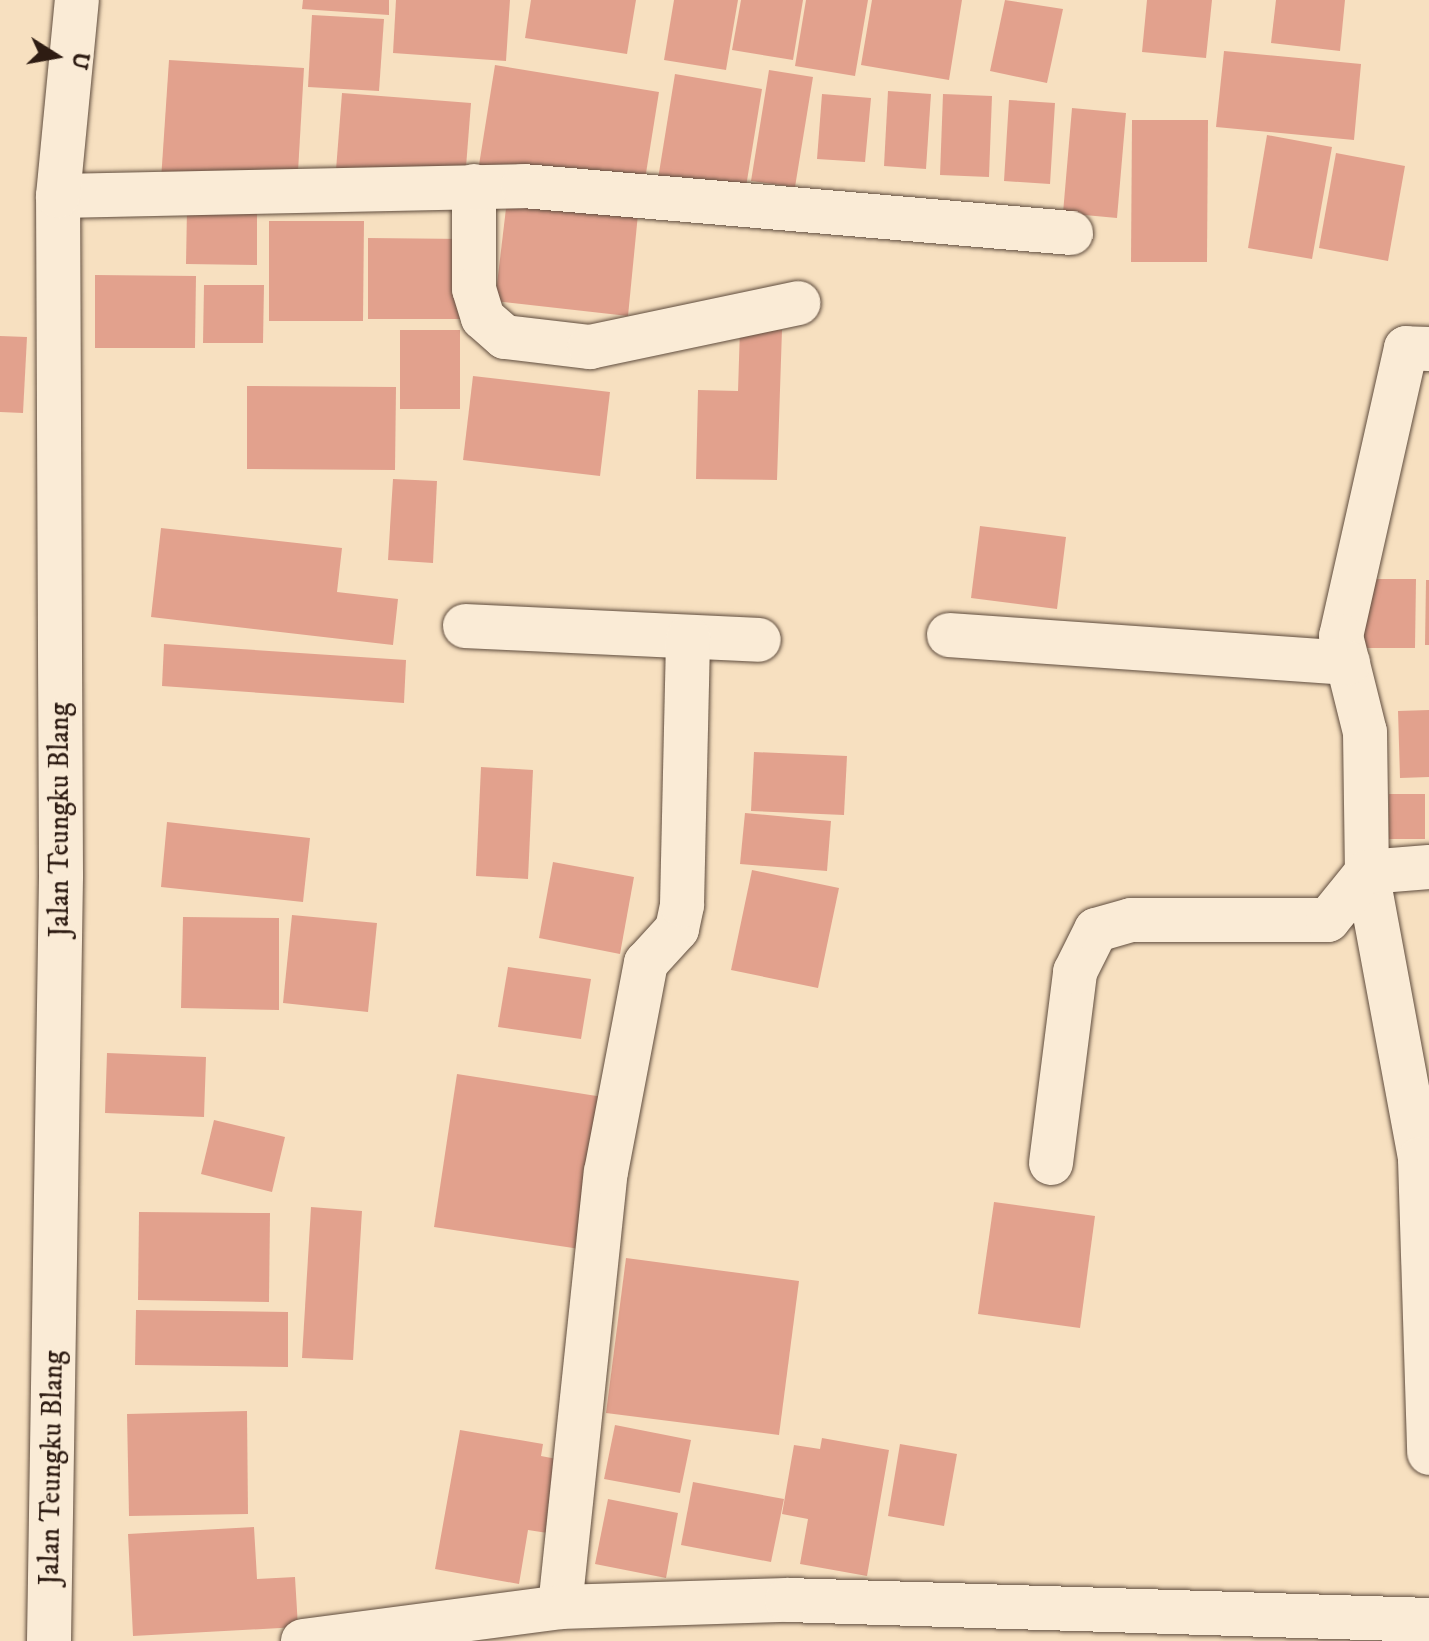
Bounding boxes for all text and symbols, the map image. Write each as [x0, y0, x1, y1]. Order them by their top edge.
north arrow [16, 16, 96, 96]
text: U [65, 50, 95, 72]
street label: Jalan Teungku Blang [43, 703, 77, 937]
street label: Jalan Teungku Blang [33, 1350, 71, 1586]

